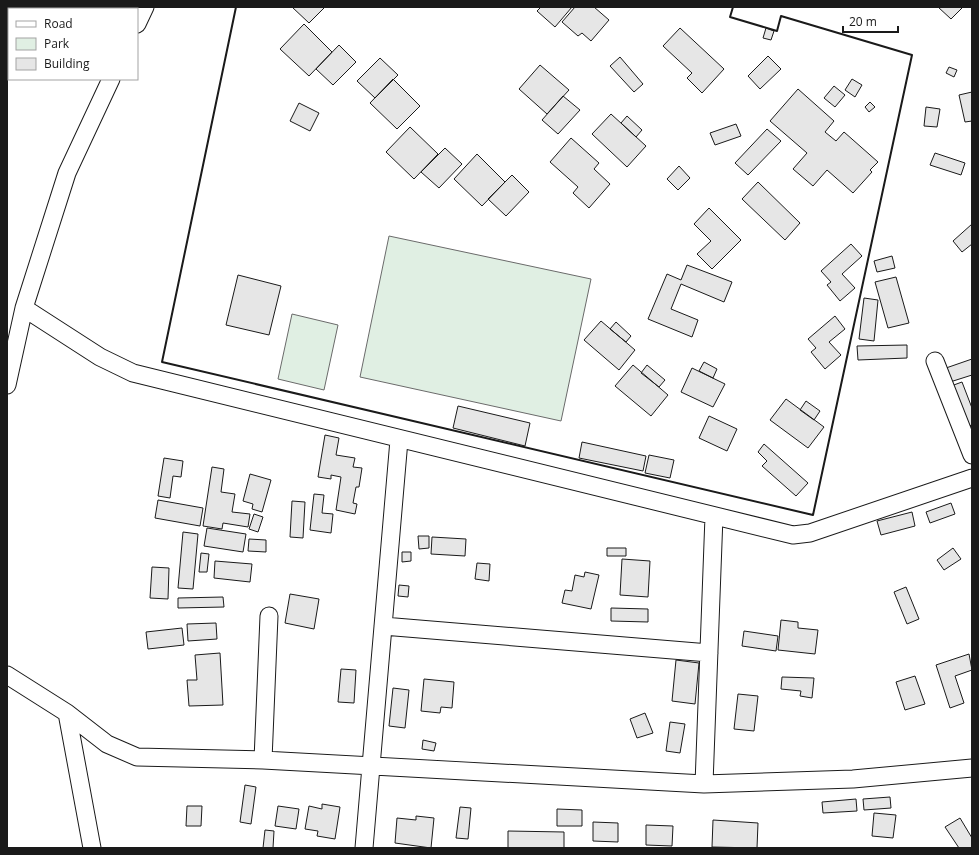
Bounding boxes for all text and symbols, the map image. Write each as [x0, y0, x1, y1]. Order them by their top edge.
legend [8, 8, 138, 80]
scale bar [843, 8, 898, 34]
text: 20 m [849, 13, 877, 30]
text: Road [44, 15, 73, 32]
text: Park [44, 35, 70, 52]
text: Building [44, 55, 90, 72]

